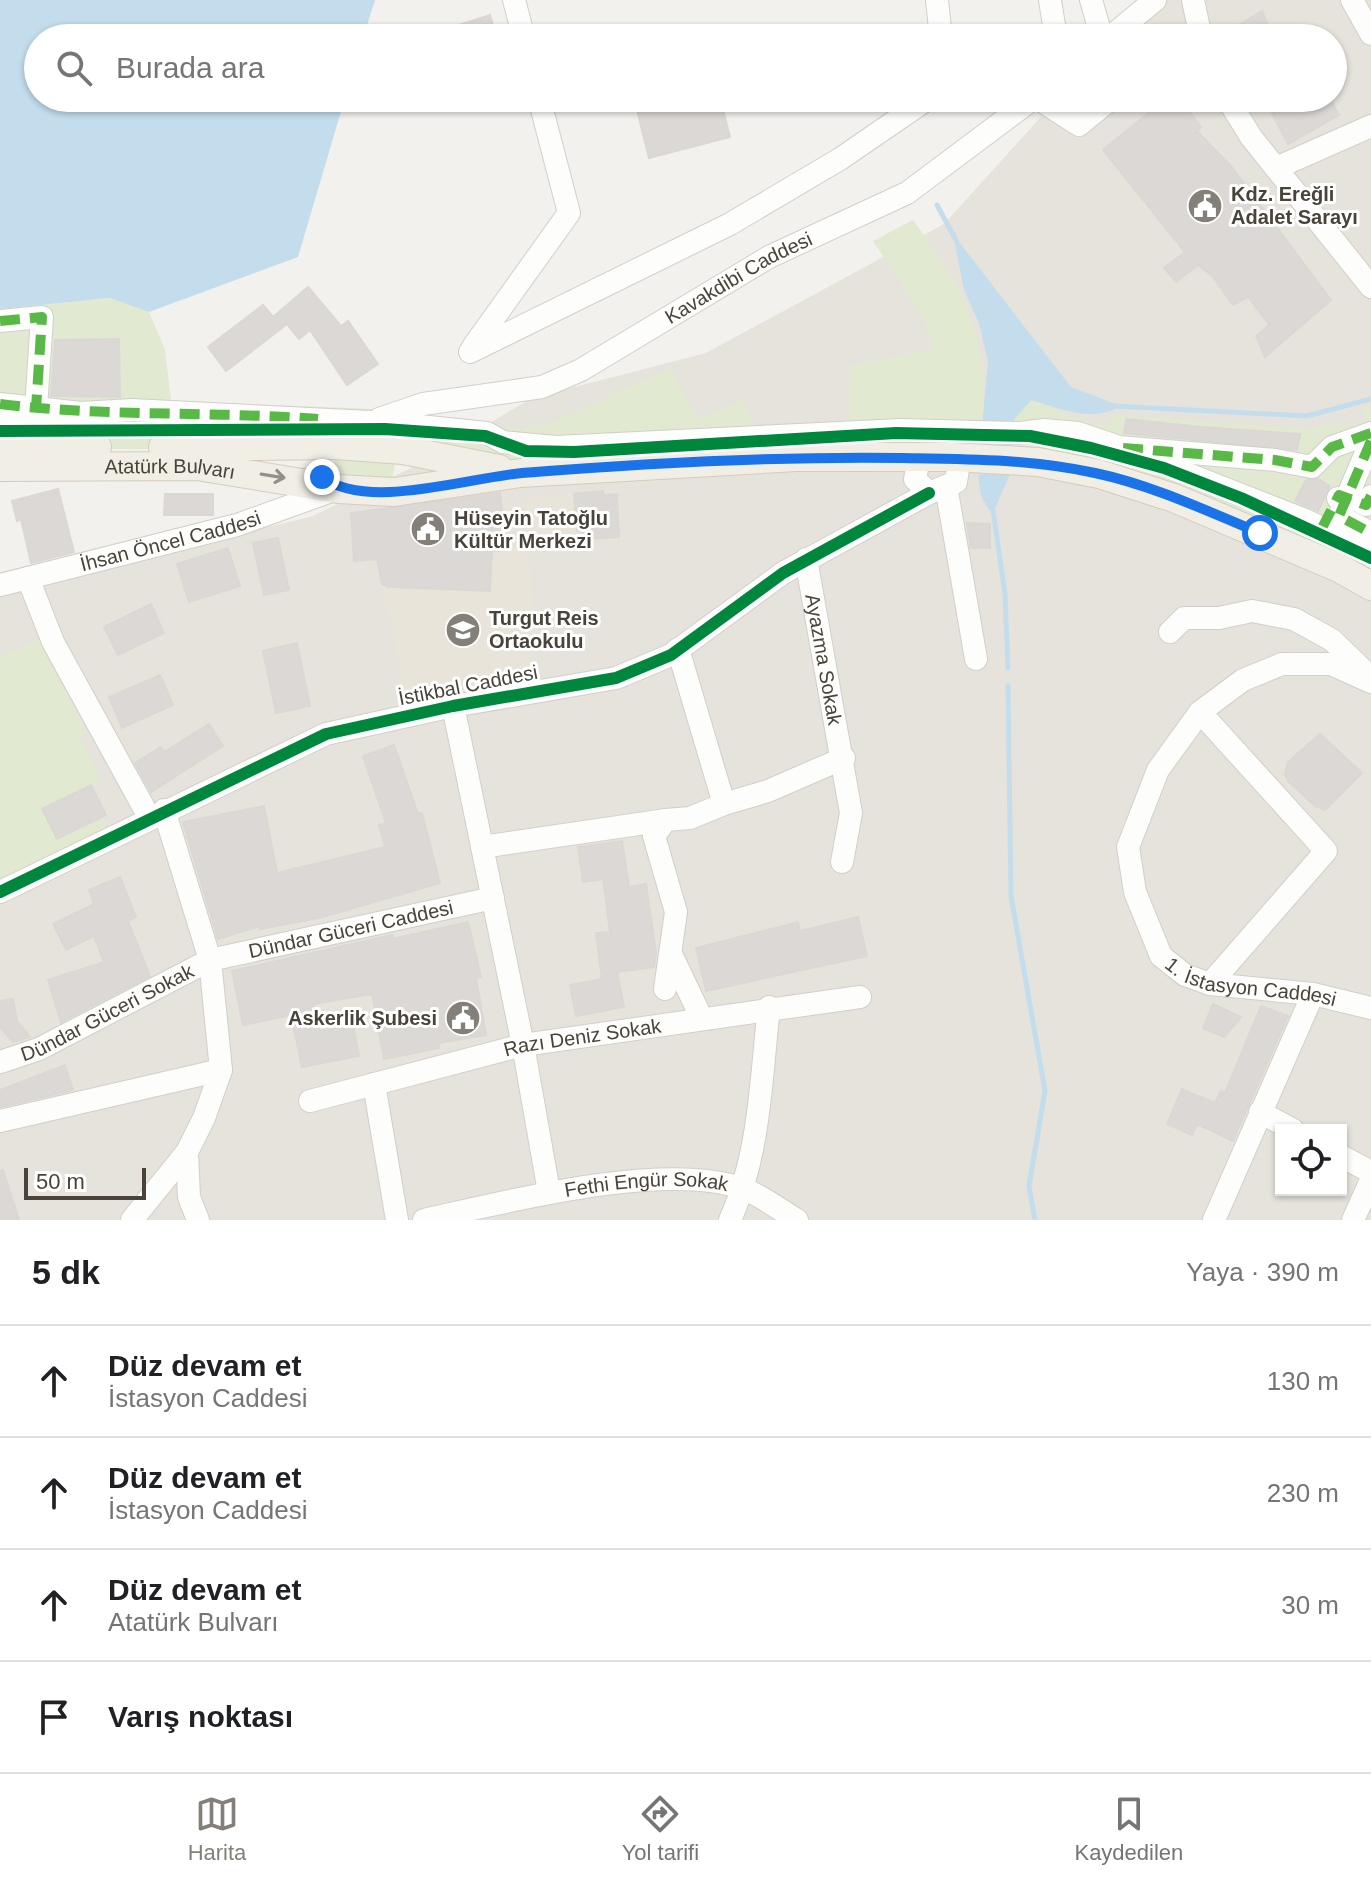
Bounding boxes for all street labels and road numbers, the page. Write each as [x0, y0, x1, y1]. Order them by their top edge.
street label: Kavakdibi Caddesi [661, 228, 816, 328]
street label: Atatürk Bulvarı [104, 455, 237, 483]
street label: İhsan Öncel Caddesi [78, 506, 264, 575]
street label: Ayazma Sokak [801, 592, 846, 728]
street label: İstikbal Caddesi [397, 661, 539, 709]
street label: Dündar Güceri Caddesi [246, 896, 455, 962]
street label: 1. İstasyon Caddesi [1161, 953, 1339, 1010]
street label: Dündar Güceri Sokak [18, 959, 198, 1065]
street label: Razı Deniz Sokak [501, 1014, 663, 1061]
street label: Fethi Engür Sokak [563, 1168, 731, 1201]

